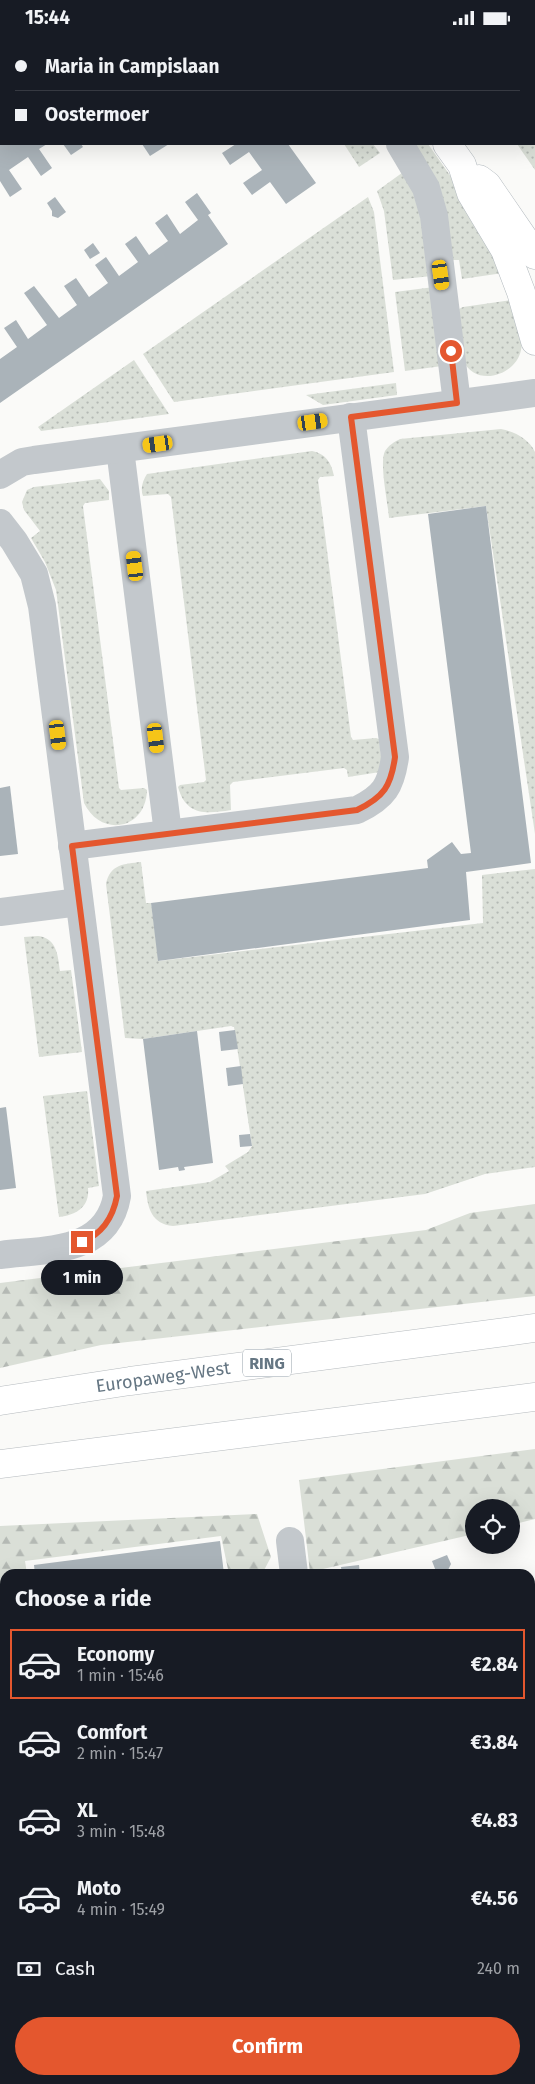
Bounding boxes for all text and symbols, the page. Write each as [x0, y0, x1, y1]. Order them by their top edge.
text: 15:44 [25, 6, 70, 29]
text: Maria in Campislaan [45, 55, 219, 78]
text: Oostermoer [45, 103, 149, 126]
car [431, 259, 450, 291]
route start [440, 340, 462, 362]
car [297, 412, 328, 432]
car [142, 434, 173, 454]
car [125, 550, 144, 582]
car [48, 719, 67, 751]
car [146, 722, 165, 754]
route end [71, 1231, 93, 1253]
callout: 1 min [41, 1259, 123, 1295]
text: 1 min [63, 1268, 101, 1287]
road number: RING [243, 1350, 291, 1377]
street label: Europaweg-West [94, 1357, 232, 1397]
map controls [465, 1499, 520, 1554]
button: locate [465, 1499, 520, 1554]
text: Choose a ride [15, 1585, 151, 1612]
icon: car [17, 1642, 62, 1687]
text: Economy [77, 1643, 154, 1666]
text: €2.84 [471, 1653, 518, 1676]
text: 1 min · 15:46 [77, 1666, 164, 1685]
icon: car [17, 1720, 62, 1765]
text: Comfort [77, 1721, 147, 1744]
text: €3.84 [471, 1731, 518, 1754]
text: 2 min · 15:47 [77, 1744, 163, 1763]
icon: car [17, 1798, 62, 1843]
text: XL [77, 1799, 98, 1822]
text: €4.83 [471, 1809, 518, 1832]
text: 3 min · 15:48 [77, 1822, 165, 1841]
icon: car [17, 1876, 62, 1921]
text: Moto [77, 1877, 121, 1900]
text: €4.56 [471, 1887, 518, 1910]
text: 4 min · 15:49 [77, 1900, 165, 1919]
icon: cash [15, 1955, 43, 1983]
text: Cash [55, 1957, 96, 1980]
text: 240 m [477, 1959, 520, 1978]
button: Confirm [15, 2017, 520, 2075]

